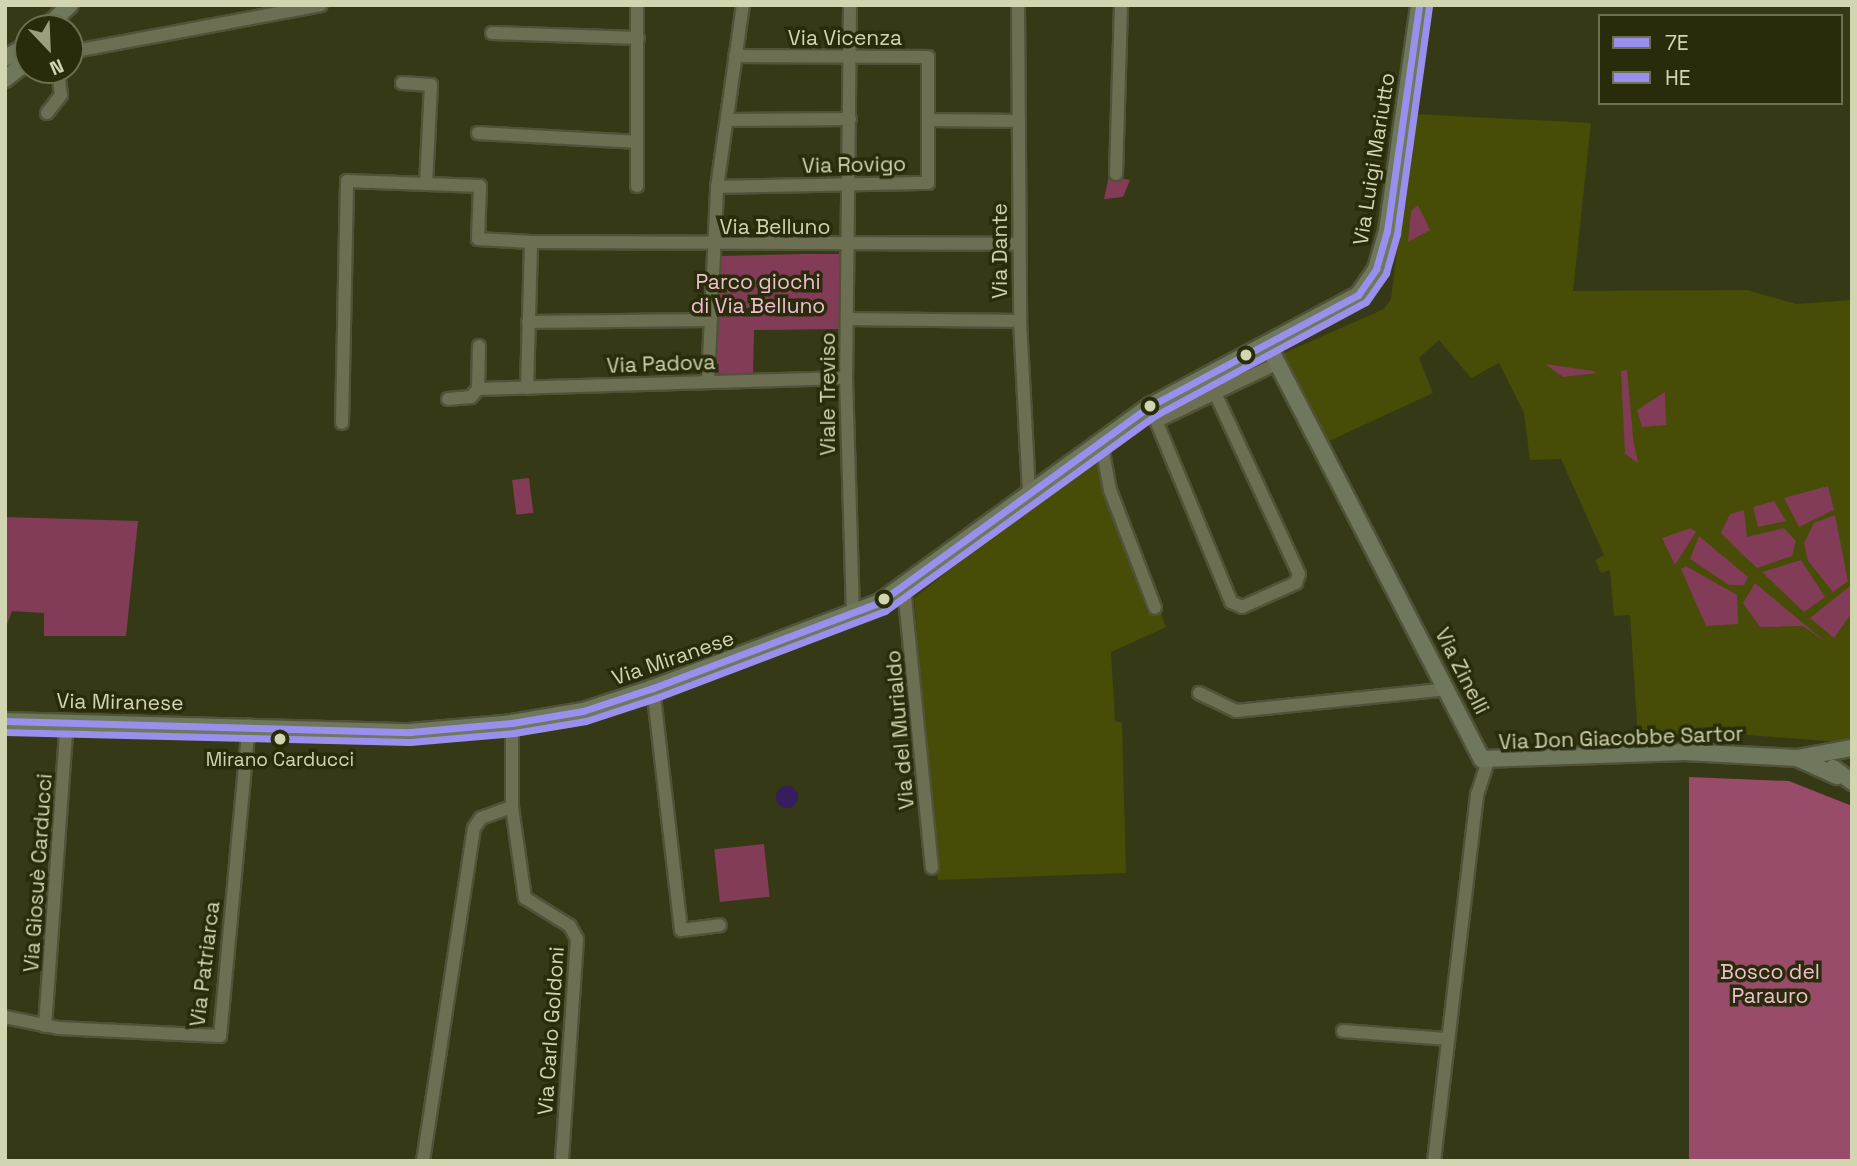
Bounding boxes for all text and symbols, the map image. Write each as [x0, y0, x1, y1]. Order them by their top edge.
north arrow [14, 14, 84, 84]
legend [1598, 14, 1843, 105]
street label: Via Vicenza [788, 25, 902, 51]
text: 7E [1665, 29, 1689, 56]
text: N [46, 53, 67, 81]
text: HE [1665, 64, 1691, 91]
street label: Via Luigi Mariutto [1348, 71, 1400, 247]
street label: Via Rovigo [802, 151, 906, 179]
street label: Via Dante [987, 203, 1013, 299]
street label: Via Belluno [720, 214, 830, 240]
park label: Parco giochi di Via Belluno [691, 269, 825, 319]
street label: Viale Treviso [815, 332, 841, 456]
unlabelled marker [1239, 348, 1253, 362]
street label: Via Padova [606, 350, 716, 378]
unlabelled marker [1143, 399, 1157, 413]
unlabelled marker [877, 592, 891, 606]
street label: Via Zinelli [1430, 624, 1494, 718]
street label: Via Miranese [609, 625, 737, 691]
street label: Via del Murialdo [880, 649, 920, 811]
street label: Via Miranese [56, 688, 184, 716]
street label: Via Don Giacobbe Sartor [1498, 721, 1744, 755]
marker: Mirano Carducci [273, 732, 287, 746]
place label: Mirano Carducci [206, 749, 354, 771]
street label: Via Giosuè Carducci [18, 773, 58, 973]
street label: Via Patriarca [185, 900, 225, 1028]
street label: Via Carlo Goldoni [533, 946, 569, 1116]
park label: Bosco del Parauro [1720, 959, 1820, 1009]

